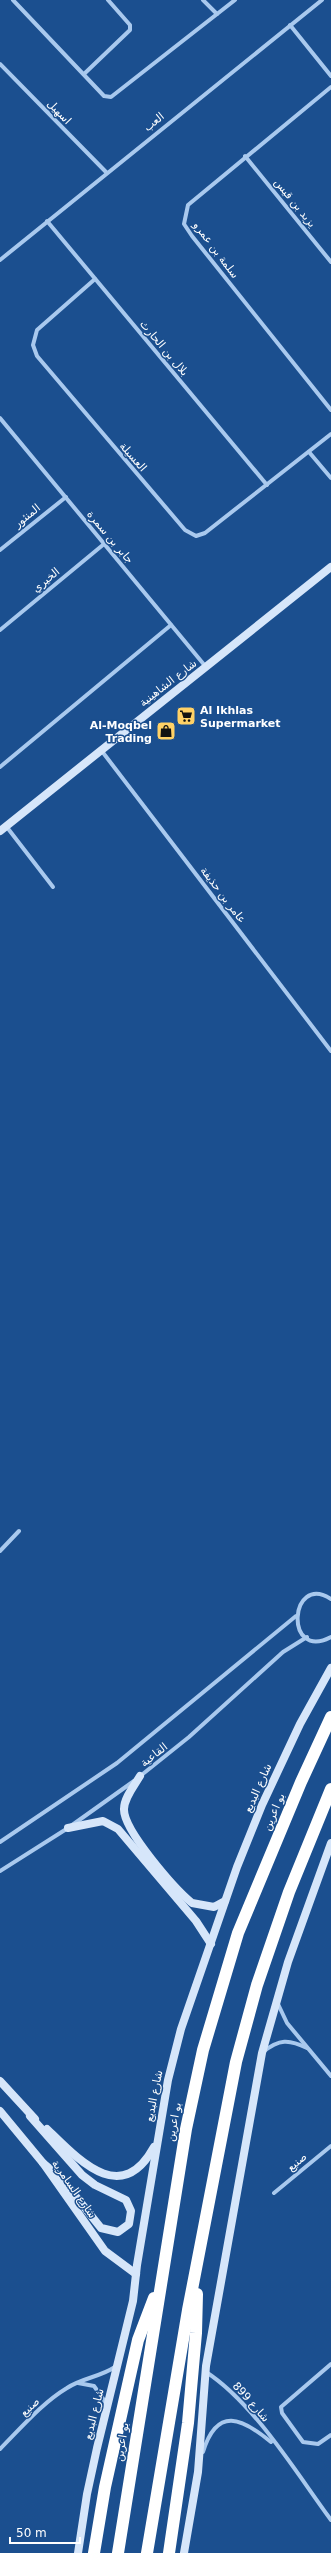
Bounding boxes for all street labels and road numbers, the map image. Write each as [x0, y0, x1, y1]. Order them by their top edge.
street label: اسهيل [44, 97, 74, 127]
street label: العب [141, 110, 167, 134]
street label: يزيد بن قيس [271, 176, 319, 230]
street label: سلمة بن عمرو [190, 218, 242, 281]
street label: بلال بن الحارث [137, 318, 191, 378]
street label: العسيلة [117, 440, 149, 474]
street label: المنثور [10, 501, 43, 531]
street label: جابر بن سمرة [84, 508, 136, 566]
street label: الخيري [30, 565, 62, 595]
street label: شارع الشاهينية [137, 657, 199, 709]
street label: عامر بن حذيفة [198, 864, 248, 926]
street label: القاعية [138, 1740, 170, 1770]
street label: شارع البديع [241, 1761, 275, 1815]
street label: بو اعرين [260, 1791, 288, 1833]
street label: شارع البديع [143, 2069, 165, 2123]
street label: بو اعرين [164, 2101, 184, 2143]
street label: صنيع [284, 2150, 310, 2174]
street label: شارع السامرية [49, 2157, 99, 2221]
street label: شارع 899 [230, 2379, 272, 2425]
street label: شارع البديع [81, 2387, 107, 2441]
street label: صنيع [18, 2395, 42, 2419]
street label: بو اعرين [113, 2422, 131, 2462]

